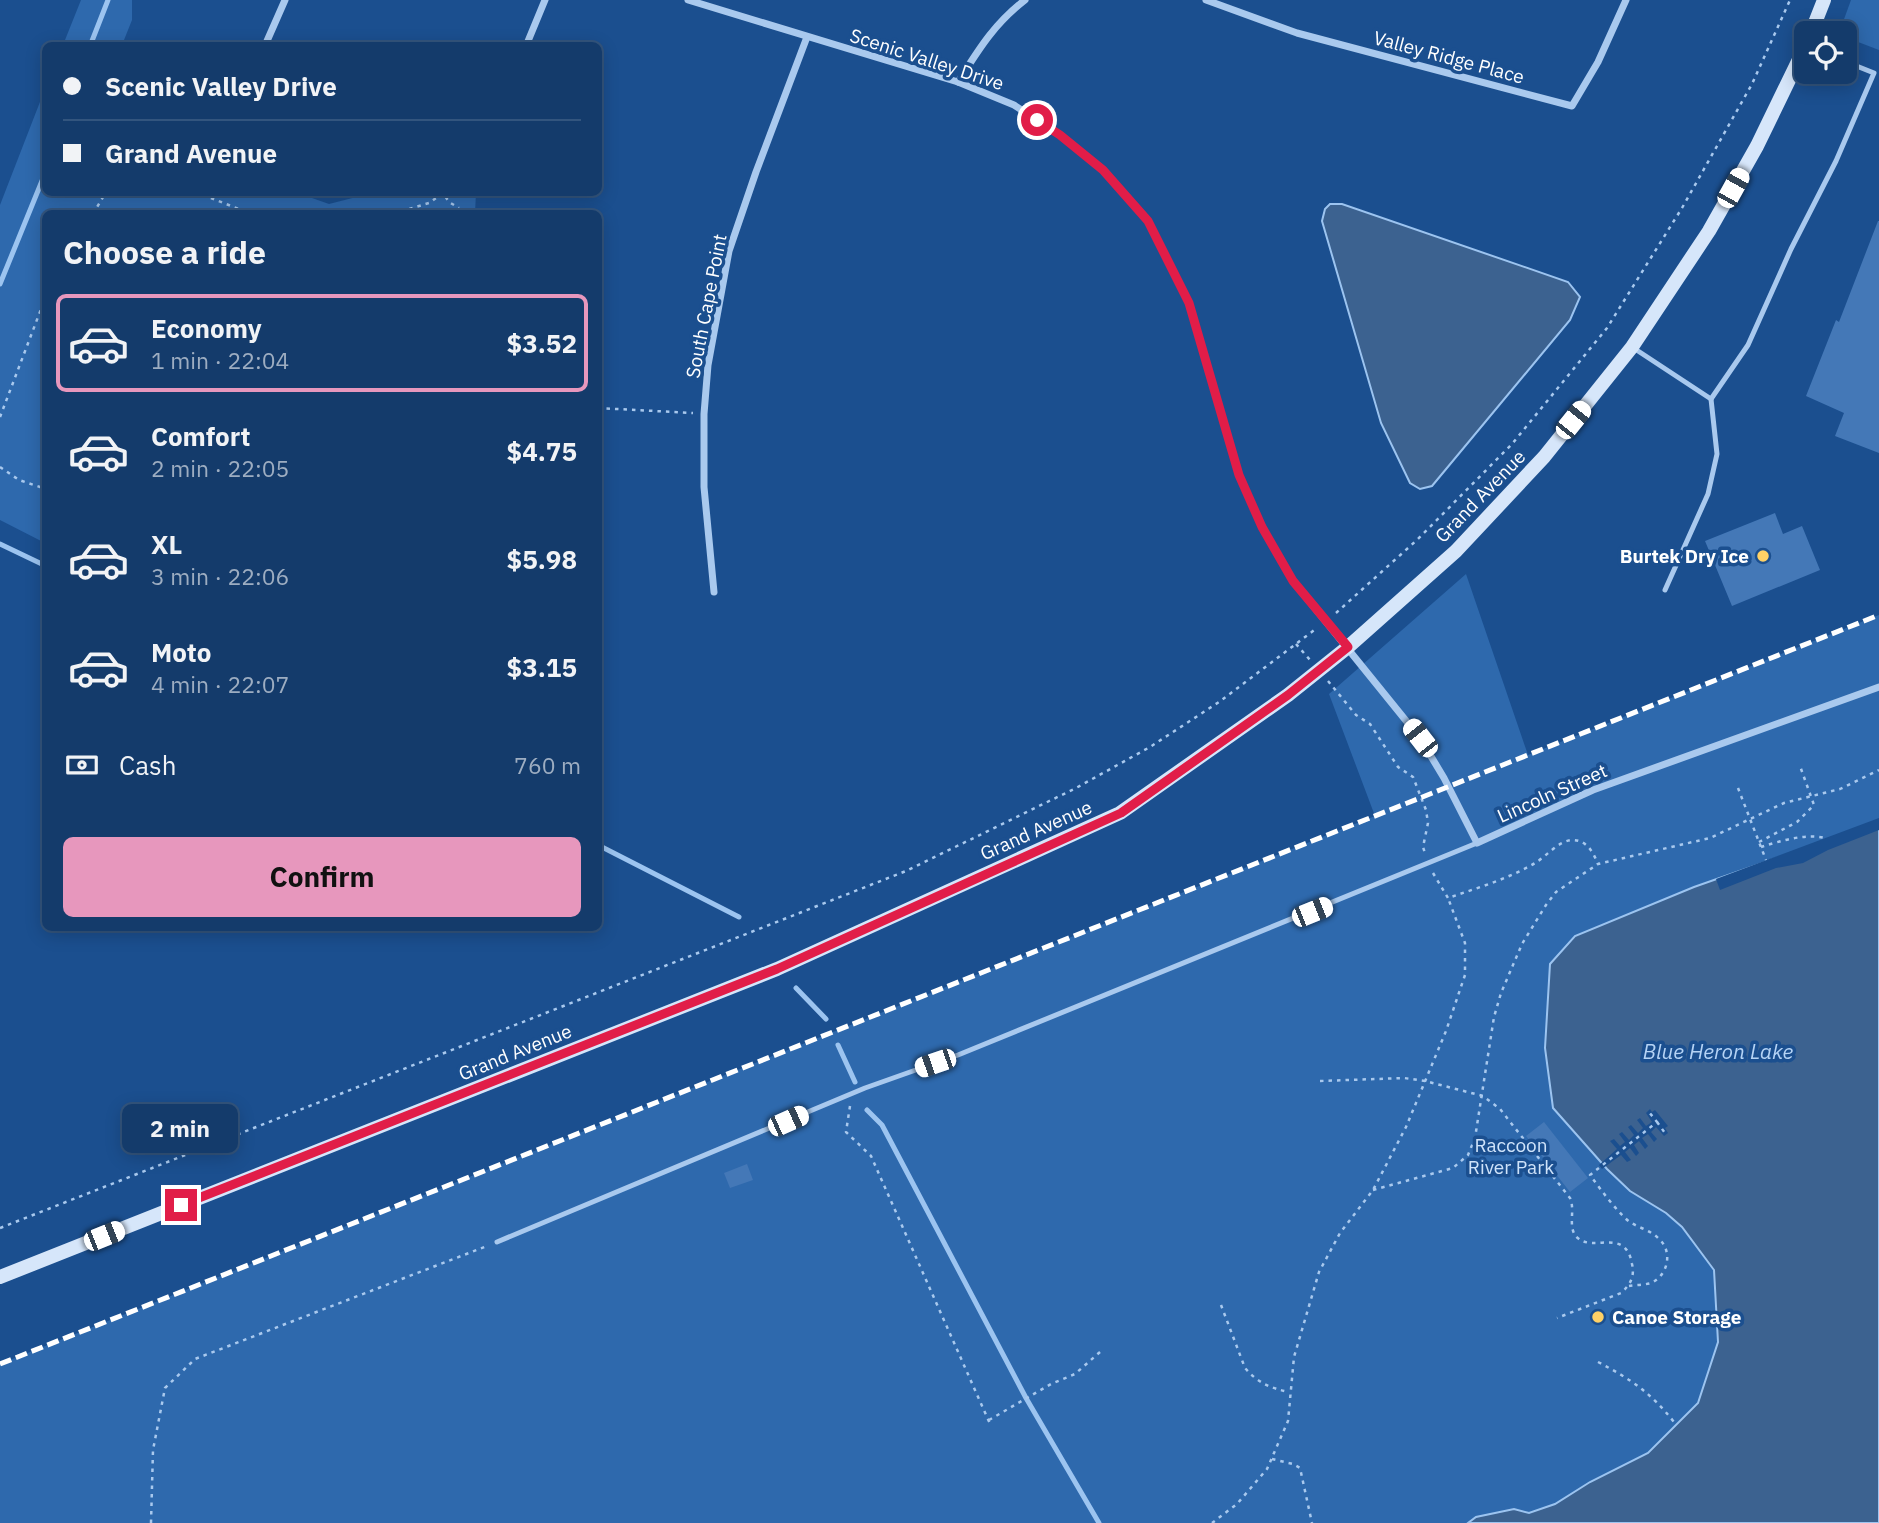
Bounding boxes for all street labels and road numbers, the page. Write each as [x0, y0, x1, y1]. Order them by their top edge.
street label: Scenic Valley Drive [847, 23, 1007, 95]
street label: Valley Ridge Place [1371, 25, 1527, 89]
street label: South Cape Point [680, 232, 732, 380]
street label: Grand Avenue [1430, 445, 1530, 547]
street label: Lincoln Street [1493, 758, 1611, 828]
street label: Grand Avenue [976, 795, 1096, 865]
street label: Grand Avenue [455, 1018, 575, 1086]

